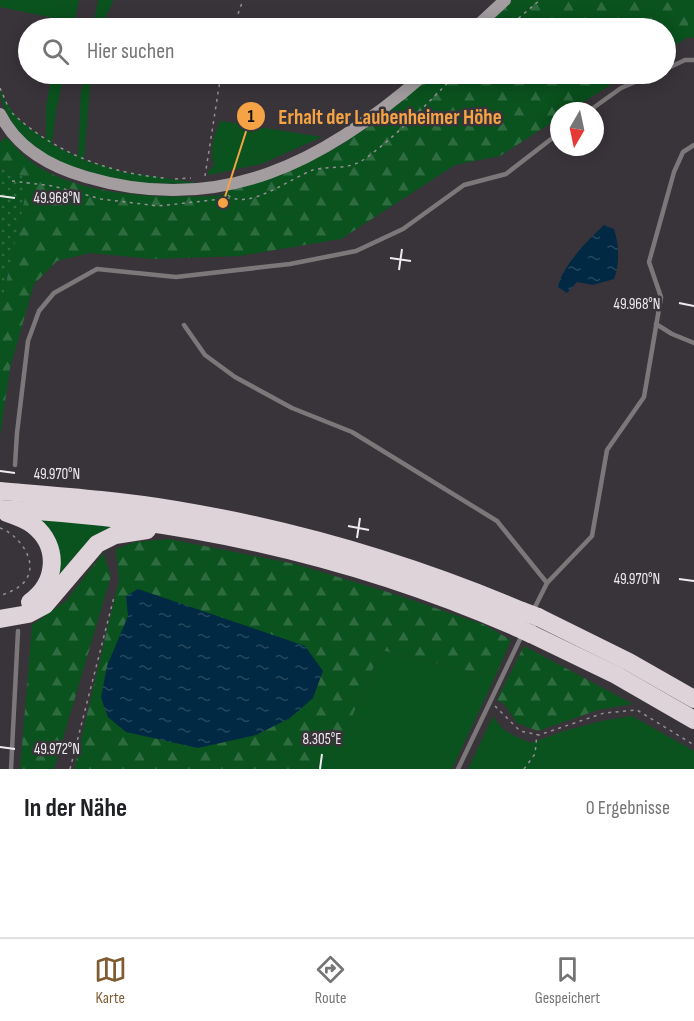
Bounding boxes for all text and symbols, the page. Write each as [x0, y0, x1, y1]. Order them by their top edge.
search box [18, 18, 676, 84]
icon: search [39, 35, 72, 68]
text: Hier suchen [87, 38, 175, 65]
callout: Erhalt der Laubenheimer Höhe [236, 97, 513, 136]
north arrow [550, 102, 604, 156]
text: Erhalt der Laubenheimer Höhe [278, 105, 502, 130]
text: 1 [247, 106, 255, 127]
text: 49.968°N [34, 189, 80, 208]
text: 49.968°N [614, 295, 660, 314]
text: 49.970°N [34, 465, 80, 484]
text: 49.970°N [614, 570, 660, 589]
text: 8.305°E [303, 730, 341, 749]
text: 49.972°N [34, 740, 80, 759]
text: In der Nähe [24, 793, 127, 824]
text: 0 Ergebnisse [586, 796, 670, 820]
tab: Karte [94, 953, 127, 1008]
tab: Route [314, 953, 347, 1008]
tab: Gespeichert [535, 953, 600, 1008]

